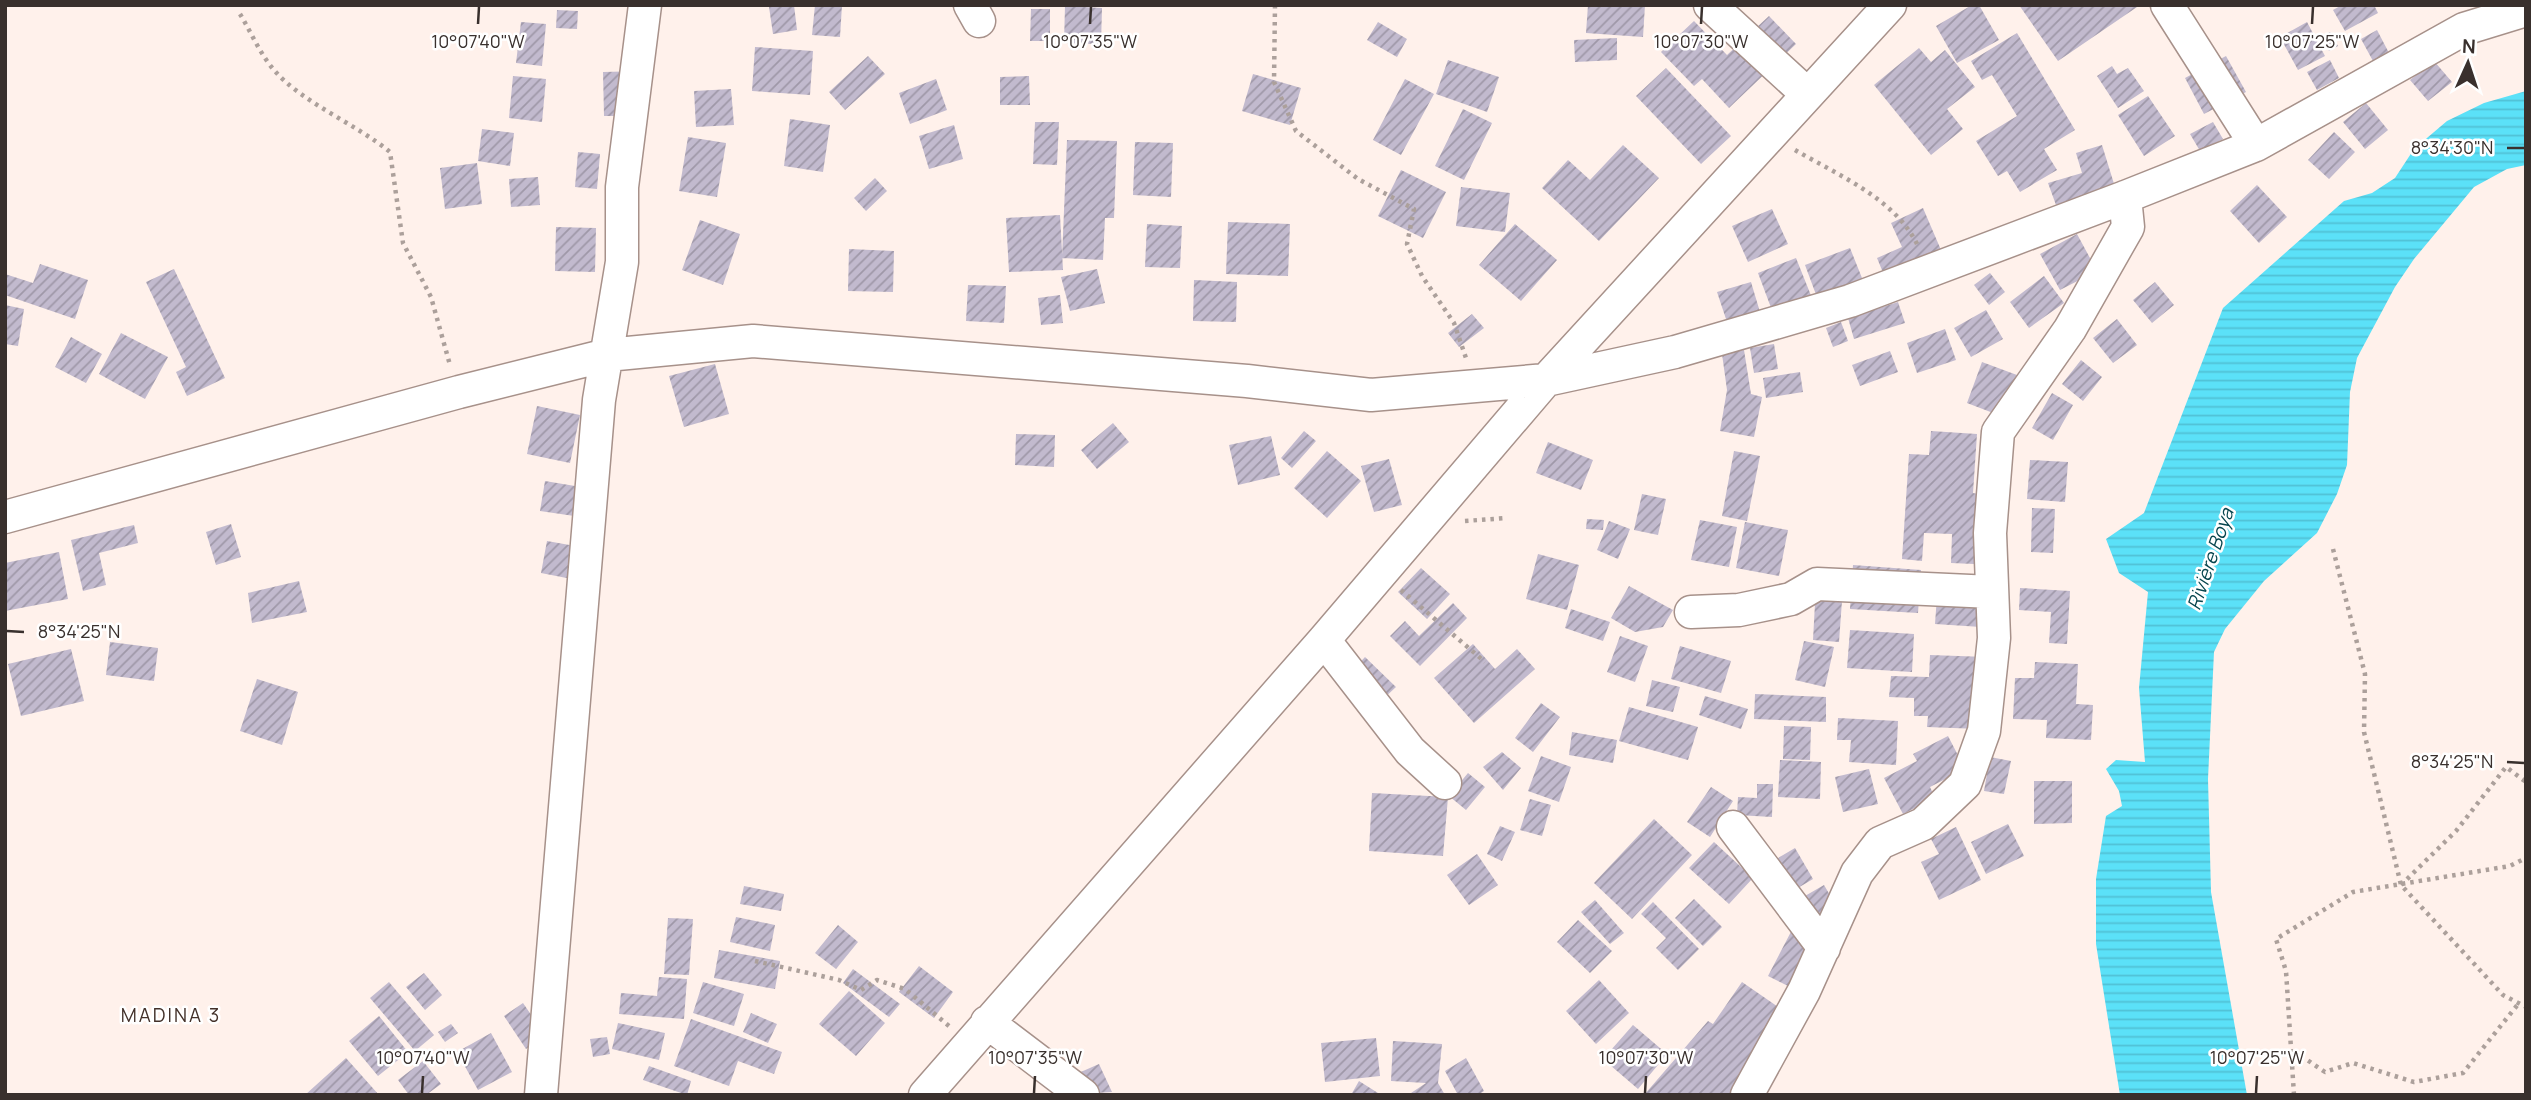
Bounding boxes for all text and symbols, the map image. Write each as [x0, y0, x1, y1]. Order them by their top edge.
north arrow [2433, 28, 2503, 98]
text: 10°07'40"W [431, 29, 525, 53]
text: 10°07'35"W [1043, 29, 1137, 53]
text: 10°07'30"W [1654, 29, 1749, 53]
text: 10°07'25"W [2265, 29, 2359, 53]
text: N [2461, 33, 2476, 59]
text: 8°34'30"N [2411, 135, 2493, 159]
water label: Rivière Boya [2180, 503, 2240, 613]
text: 8°34'25"N [38, 619, 120, 643]
text: 8°34'25"N [2411, 749, 2493, 773]
district label: MADINA 3 [121, 1002, 221, 1028]
text: 10°07'40"W [376, 1045, 470, 1069]
text: 10°07'35"W [988, 1045, 1082, 1069]
text: 10°07'30"W [1599, 1045, 1694, 1069]
text: 10°07'25"W [2210, 1045, 2304, 1069]

